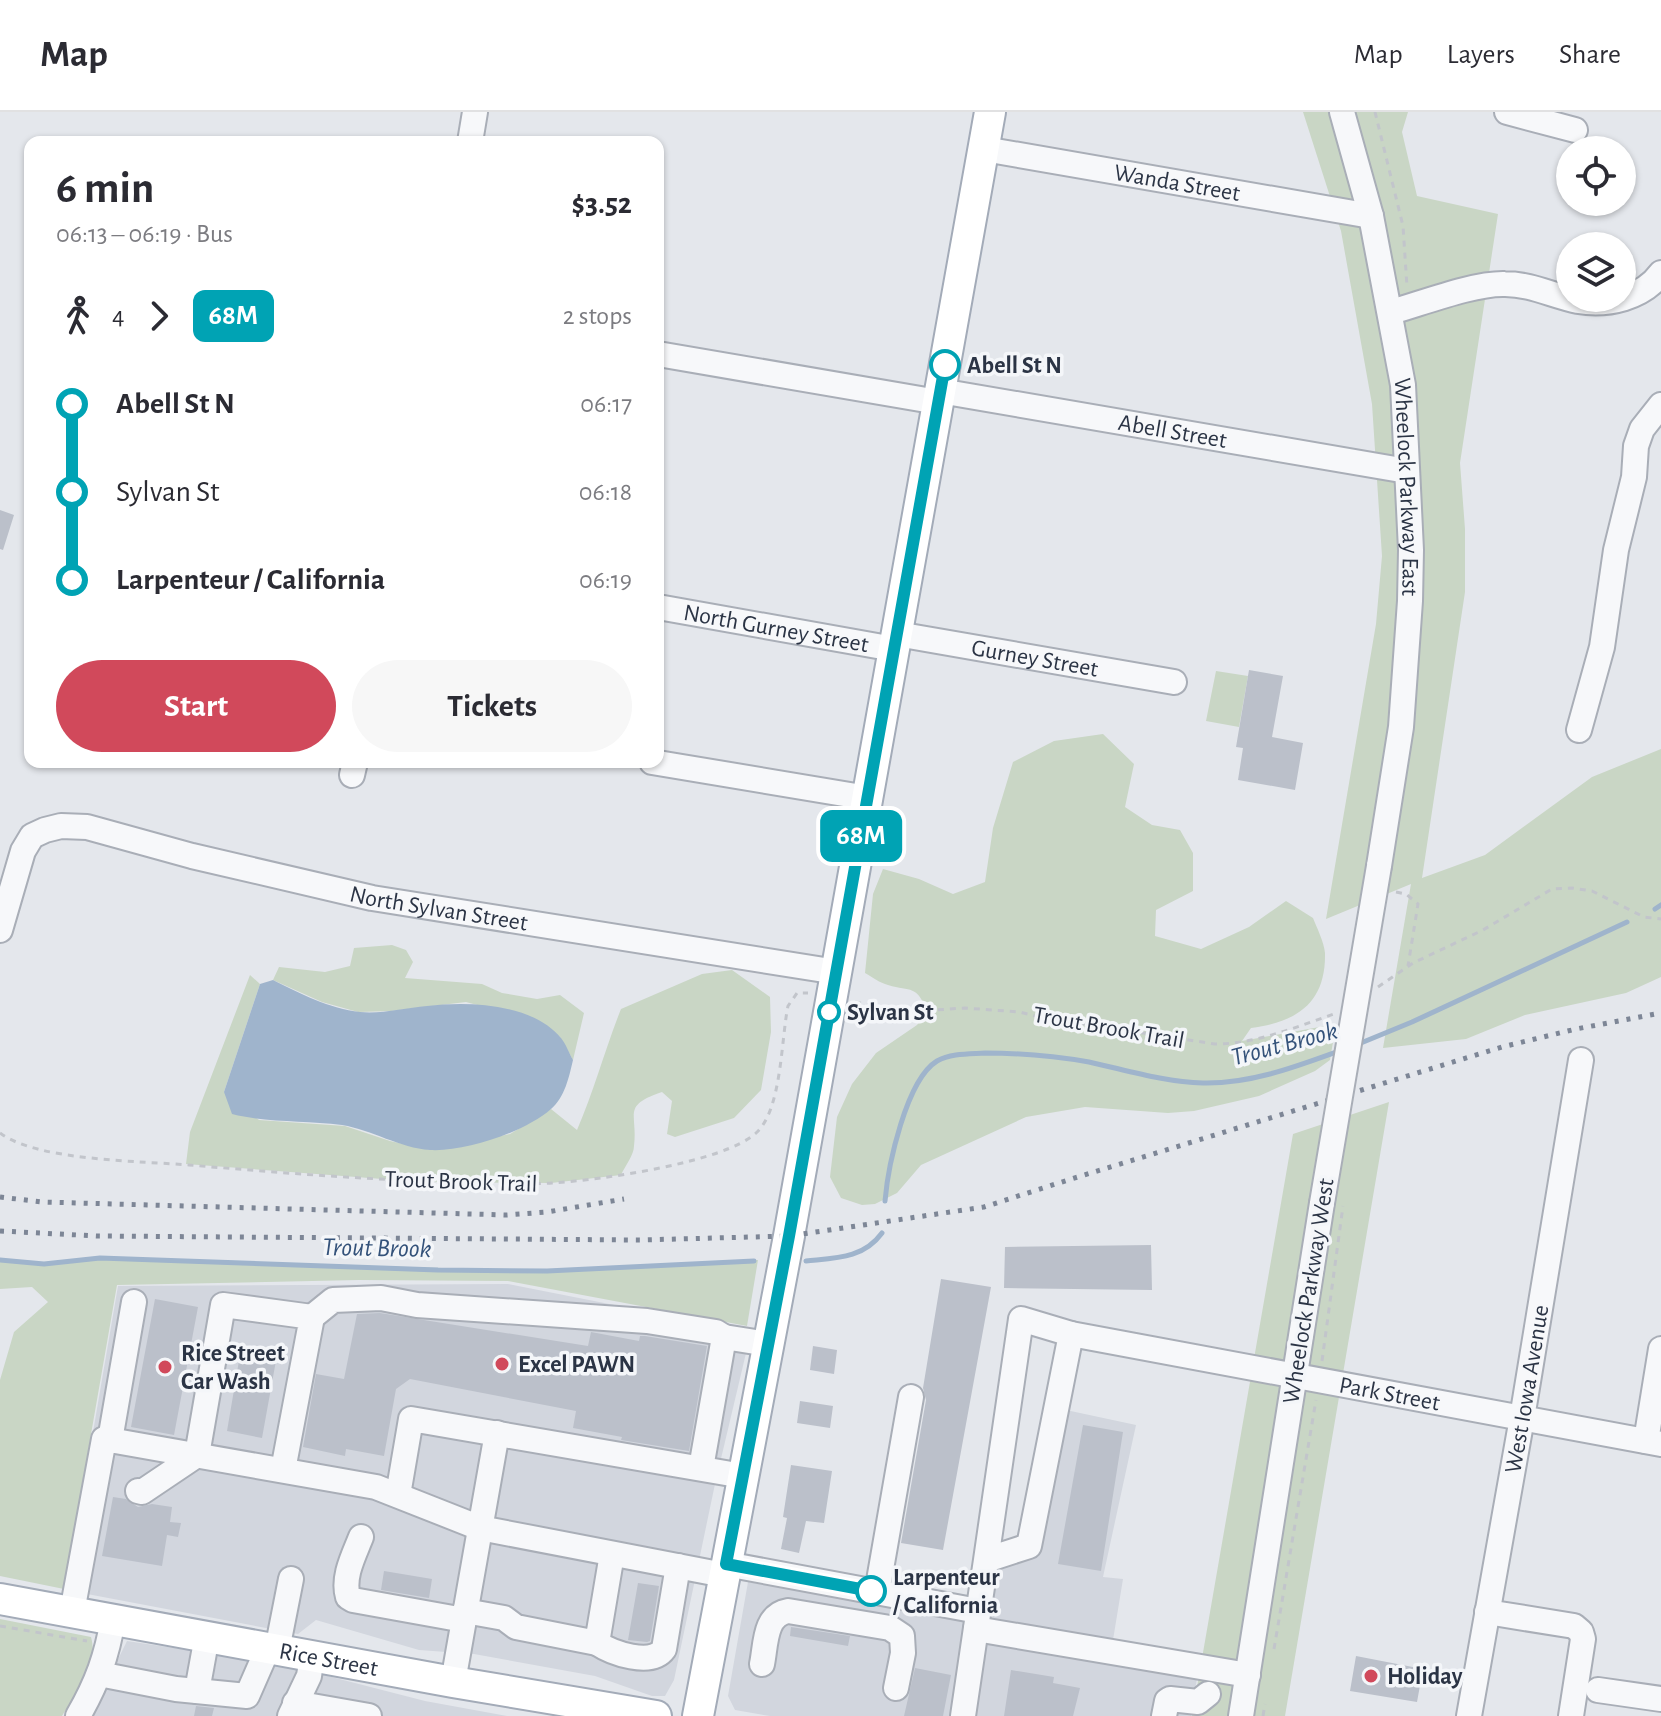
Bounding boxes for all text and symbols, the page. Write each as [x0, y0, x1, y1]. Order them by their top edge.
text: Map [40, 36, 108, 74]
text: Map [1354, 41, 1403, 69]
text: Layers [1447, 41, 1515, 69]
text: Share [1559, 41, 1621, 69]
map controls [1556, 136, 1636, 312]
button: locate [1556, 136, 1636, 216]
street label: Wanda Street [1112, 161, 1242, 206]
text: 6 min [56, 167, 154, 211]
text: $3.52 [572, 189, 632, 219]
text: 06:13 – 06:19 · Bus [56, 221, 233, 247]
button: layers [1556, 232, 1636, 312]
icon: walk [56, 294, 100, 338]
icon: forward [137, 294, 181, 338]
text: 68M [209, 302, 258, 330]
text: 4 [112, 303, 125, 329]
text: 2 stops [563, 303, 632, 329]
marker: Abell St N [930, 350, 960, 380]
place label: Abell St N [967, 354, 1062, 378]
street label: Wheelock Parkway East [1390, 377, 1422, 597]
text: Abell St N [116, 389, 235, 419]
text: 06:17 [580, 391, 632, 417]
street label: Abell Street [1116, 411, 1229, 453]
text: Sylvan St [116, 477, 220, 507]
text: 06:18 [579, 479, 632, 505]
text: Larpenteur / California [116, 565, 385, 595]
text: 06:19 [579, 567, 632, 593]
street label: North Gurney Street [682, 601, 871, 657]
street label: Gurney Street [970, 636, 1100, 682]
button: Start [56, 660, 336, 752]
button: Tickets [352, 660, 632, 752]
line badge: 68M [815, 810, 907, 862]
text: 68M [836, 822, 886, 850]
street label: North Sylvan Street [347, 882, 530, 936]
marker: Sylvan St [818, 1001, 840, 1023]
place label: Sylvan St [847, 1001, 934, 1025]
street label: Trout Brook Trail [1031, 1003, 1186, 1053]
water label: Trout Brook [1228, 1017, 1340, 1071]
street label: Trout Brook Trail [384, 1167, 538, 1197]
street label: Wheelock Parkway West [1279, 1176, 1339, 1406]
water label: Trout Brook [322, 1234, 432, 1262]
street label: West Iowa Avenue [1501, 1303, 1553, 1475]
place label: Rice Street Car Wash [181, 1342, 285, 1394]
place label: Excel PAWN [518, 1353, 635, 1377]
marker: Excel PAWN [493, 1355, 511, 1373]
marker: Rice Street Car Wash [156, 1358, 174, 1376]
street label: Park Street [1337, 1373, 1442, 1416]
place label: Larpenteur / California [892, 1566, 1000, 1618]
marker: Larpenteur / California [856, 1576, 886, 1606]
street label: Rice Street [277, 1639, 380, 1681]
place label: Holiday [1387, 1665, 1463, 1689]
marker: Holiday [1362, 1667, 1380, 1685]

